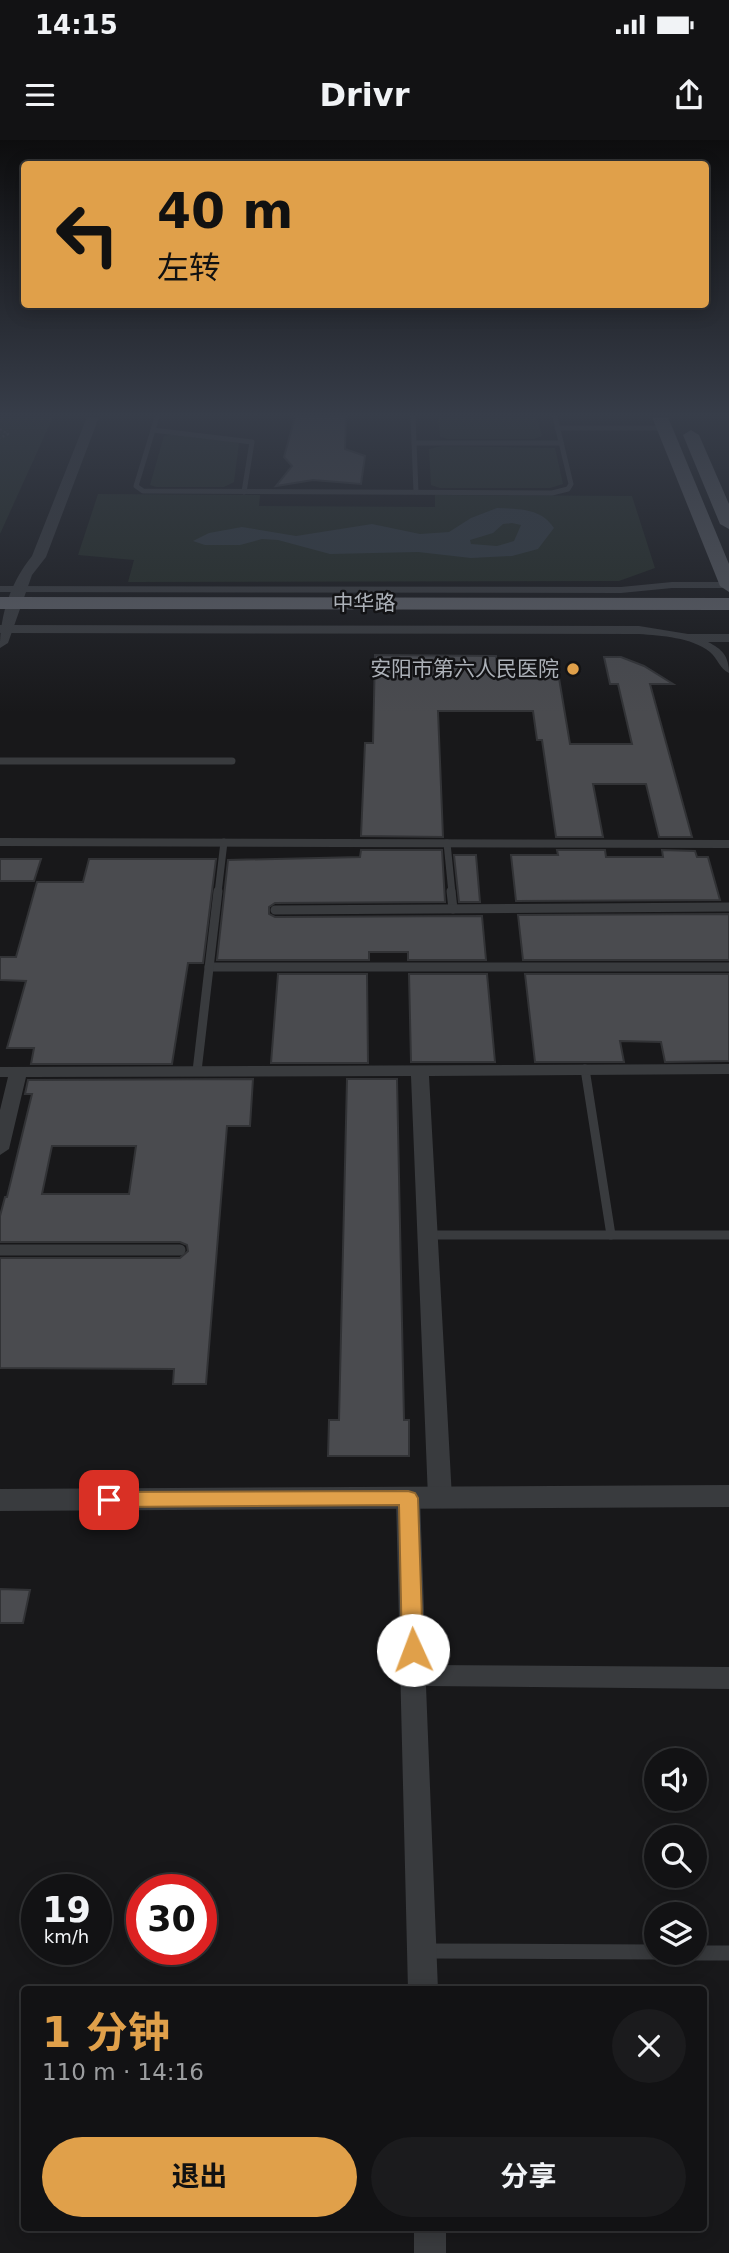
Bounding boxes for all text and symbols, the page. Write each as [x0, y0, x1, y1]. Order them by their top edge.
text: 14:15 [35, 10, 118, 40]
icon: menu [21, 76, 59, 114]
text: Drivr [320, 76, 409, 114]
icon: share [670, 76, 708, 114]
text: 40 m [157, 183, 293, 240]
icon: left [42, 189, 133, 280]
text: 左转 [157, 249, 221, 287]
street label: 中华路 [333, 591, 396, 615]
place label: 安阳市第六人民医院 [370, 657, 559, 681]
marker: 安阳市第六人民医院 [565, 661, 581, 677]
pin [79, 1470, 139, 1530]
icon: arrive [90, 1481, 128, 1519]
position arrow [376, 1613, 450, 1687]
map controls [644, 1748, 707, 1965]
button: sound [644, 1748, 707, 1811]
button: search [644, 1825, 707, 1888]
speed limit sign: 30 [126, 1874, 217, 1965]
text: 19 [42, 1890, 91, 1930]
button: layers [644, 1902, 707, 1965]
text: km/h [44, 1926, 89, 1947]
text: 1 分钟 [42, 2008, 170, 2057]
button: close [612, 2009, 686, 2083]
text: 110 m · 14:16 [42, 2059, 204, 2085]
button: 退出 [42, 2137, 357, 2217]
button: 分享 [371, 2137, 686, 2217]

